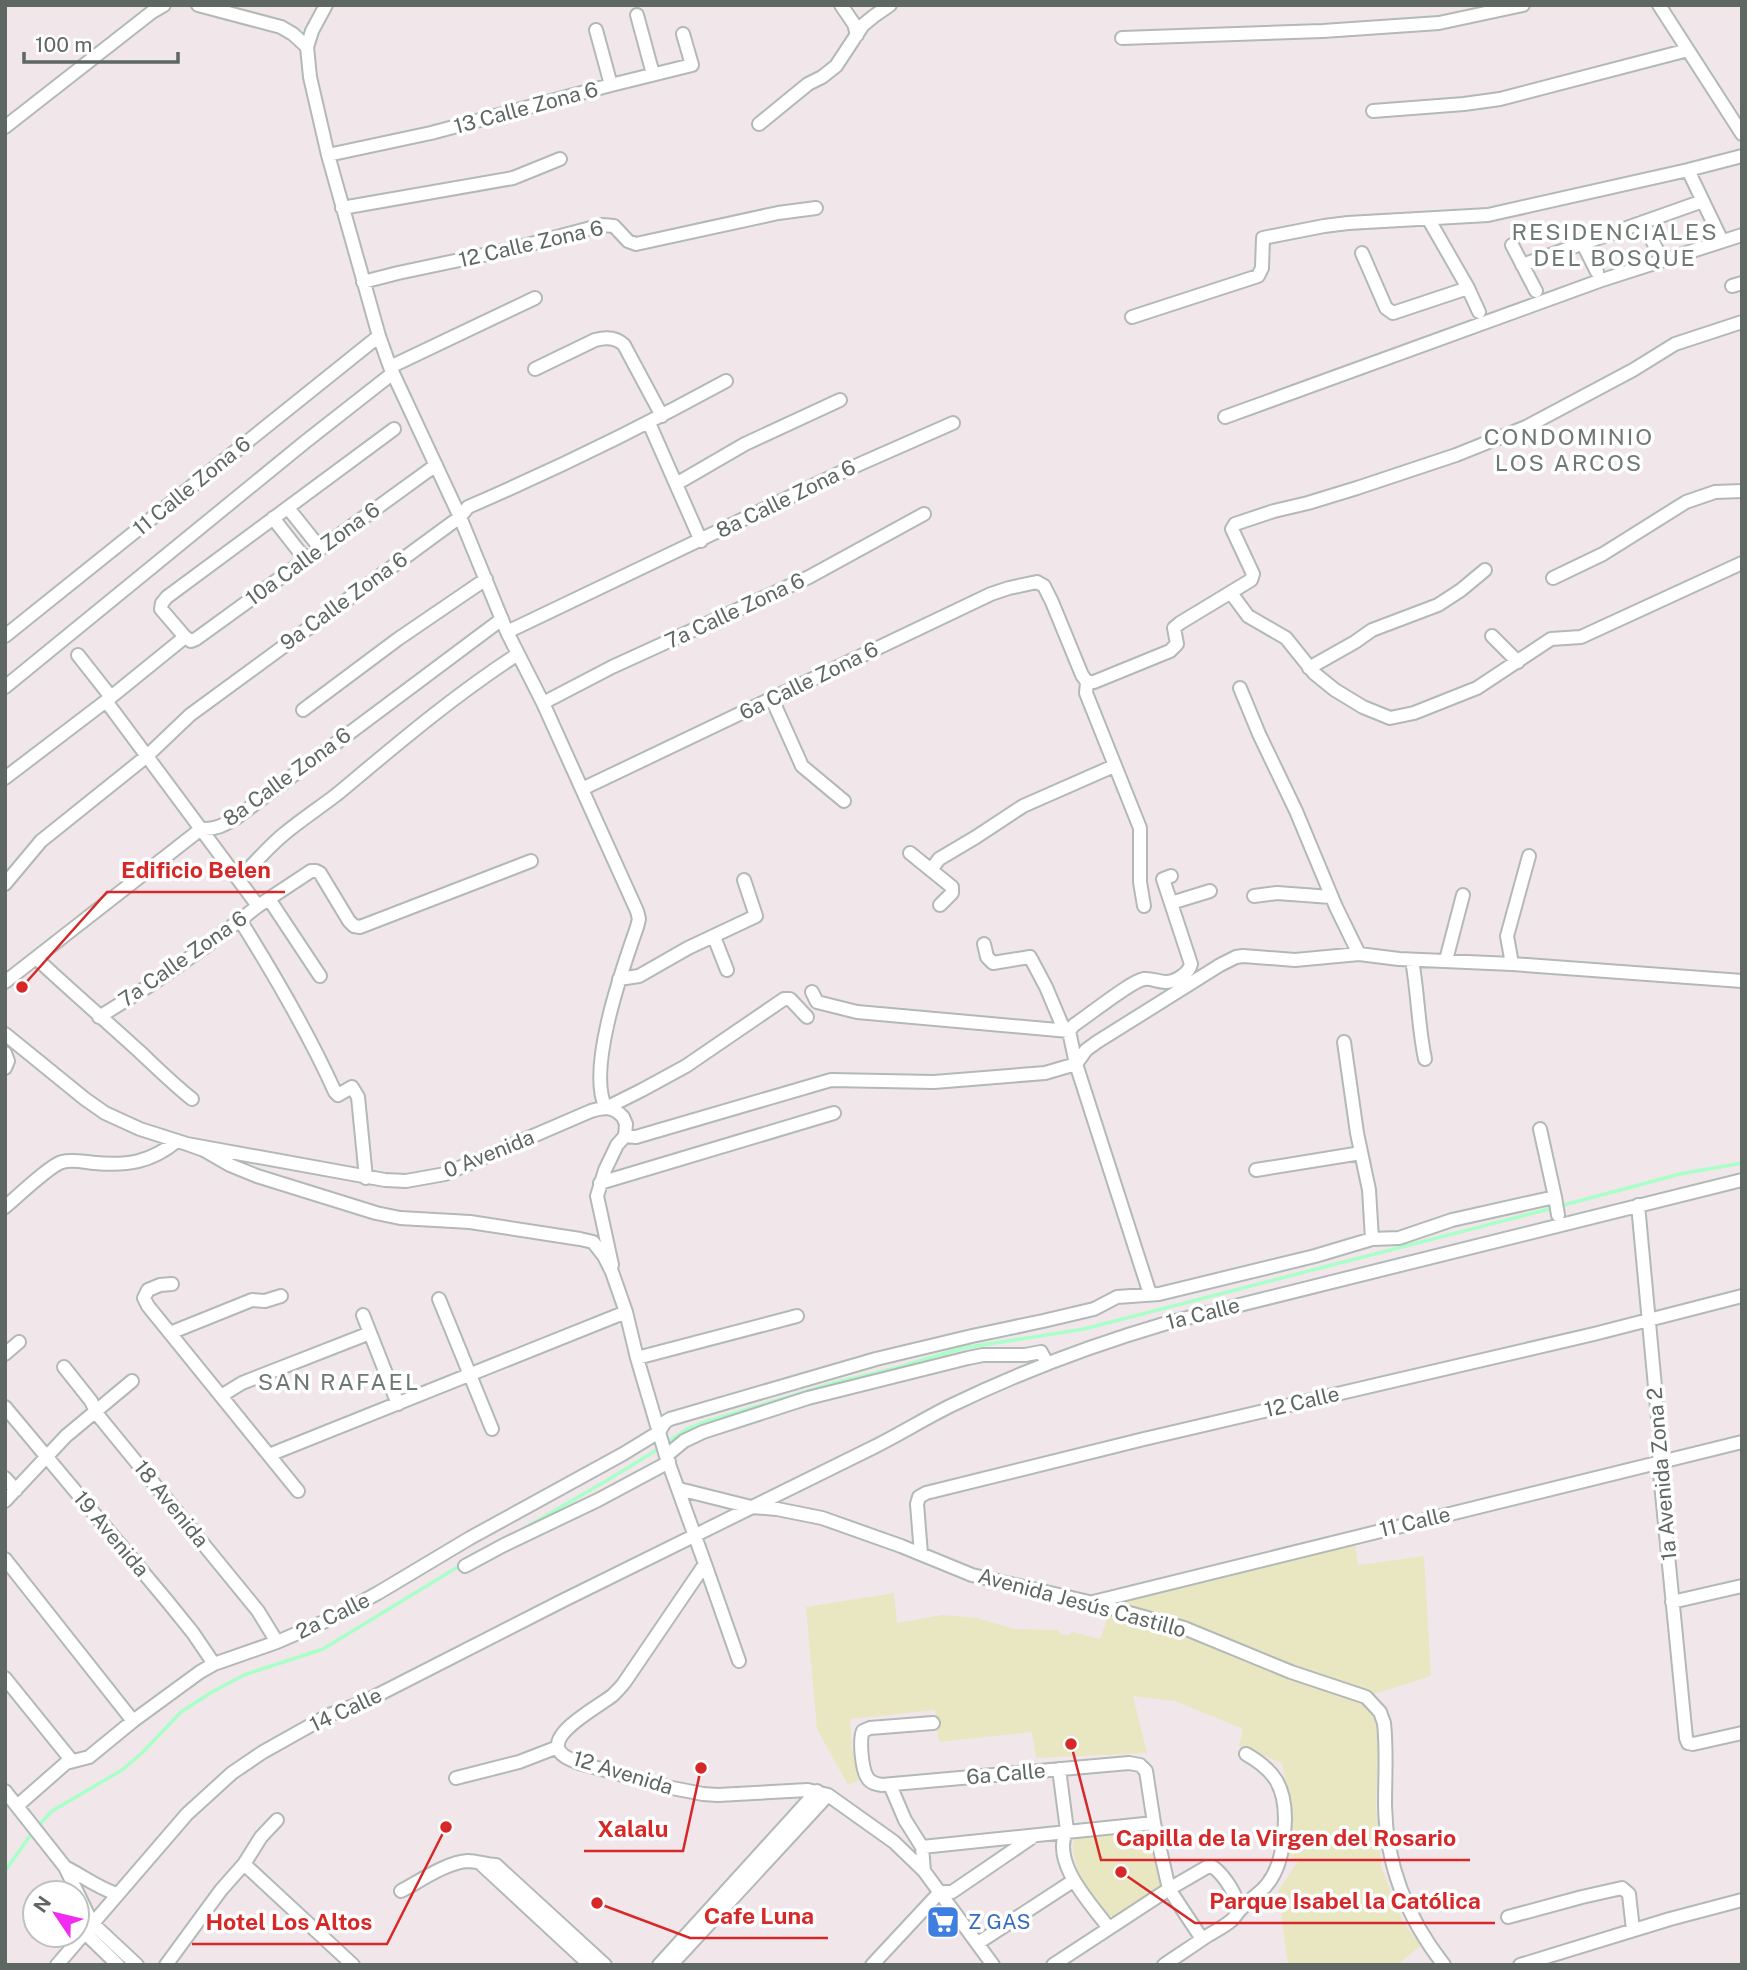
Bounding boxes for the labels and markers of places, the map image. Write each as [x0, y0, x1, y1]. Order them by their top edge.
callout: Edificio Belen [107, 848, 285, 892]
callout: Xalalu [584, 1807, 683, 1851]
callout: Capilla de la Virgen del Rosario [1101, 1816, 1470, 1860]
callout: Parque Isabel la Católica [1195, 1879, 1495, 1923]
callout: Cafe Luna [690, 1894, 828, 1938]
callout: Hotel Los Altos [192, 1900, 387, 1944]
supermarket icon: Z GAS [924, 1903, 962, 1941]
place label: Z GAS [968, 1909, 1031, 1934]

